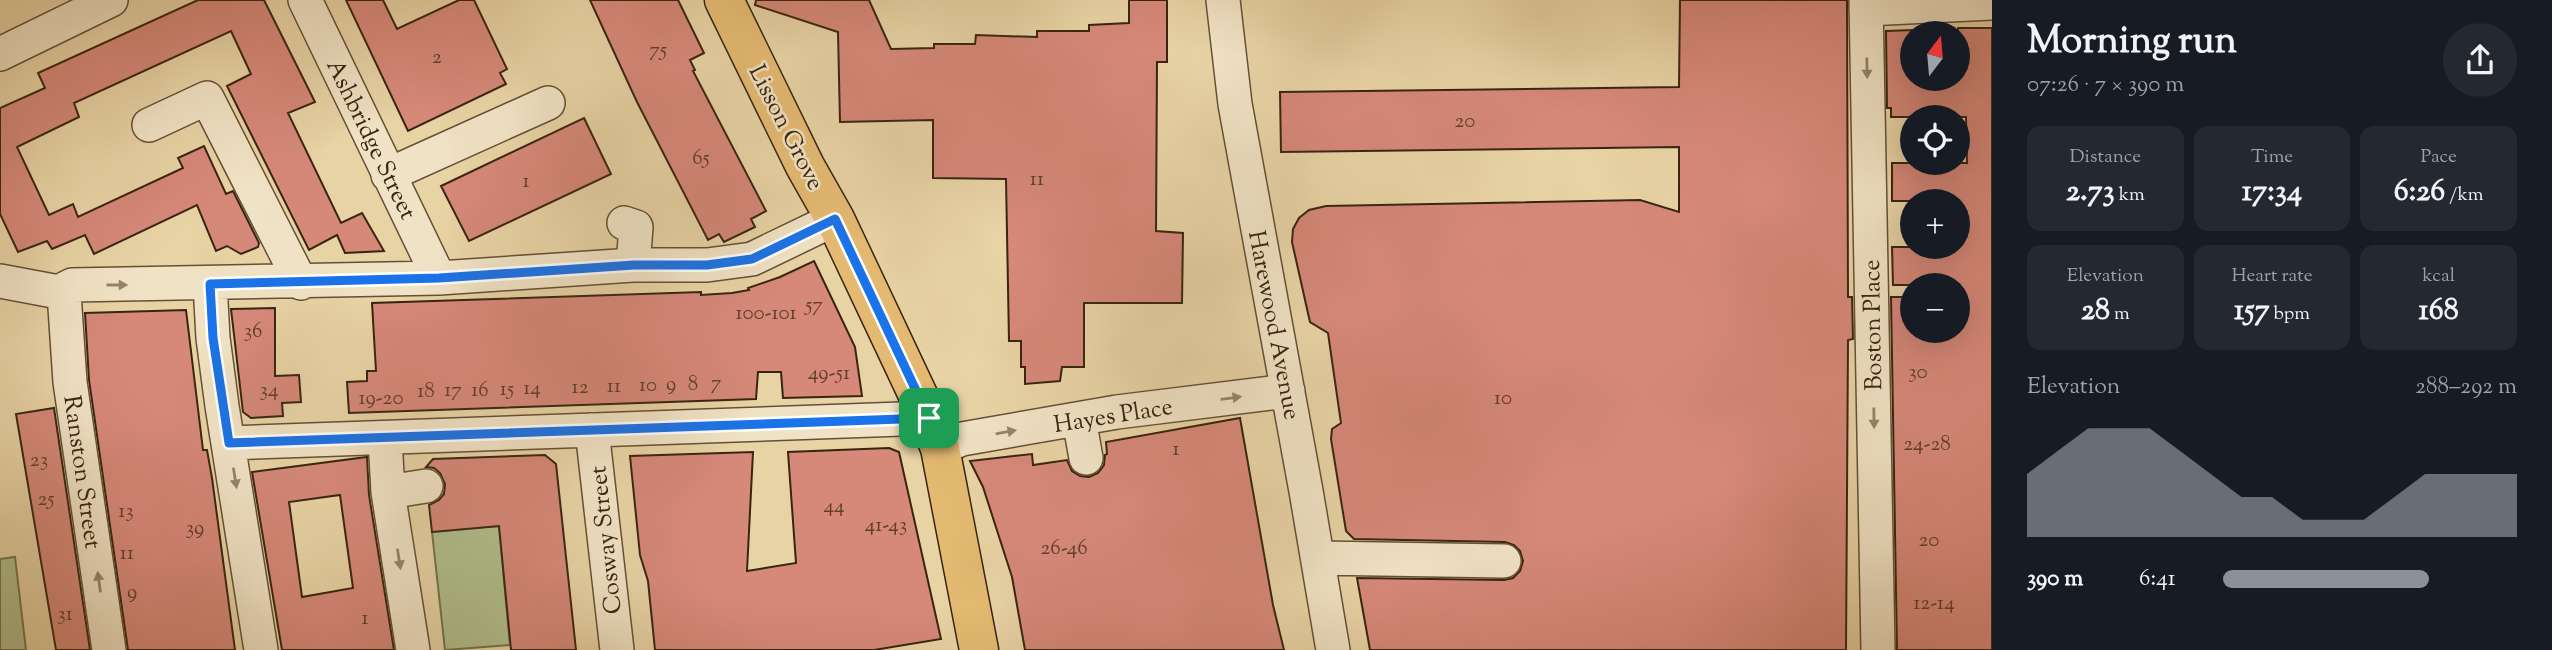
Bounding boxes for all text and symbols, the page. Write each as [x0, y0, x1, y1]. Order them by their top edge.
text: Morning run [2027, 16, 2237, 70]
north arrow [1900, 21, 1970, 91]
map controls [1900, 21, 1970, 343]
button: share [2443, 23, 2517, 97]
house number: 75 [649, 36, 667, 66]
house number: 2 [432, 43, 442, 73]
street label: Ashbridge Street [317, 54, 424, 226]
one-way arrow [1861, 57, 1873, 79]
street label: Lisson Grove [739, 59, 831, 197]
text: 07:26 · 7 × 390 m [2027, 69, 2184, 102]
button: locate [1900, 105, 1970, 175]
house number: 20 [1455, 107, 1475, 137]
house number: 65 [692, 144, 710, 174]
text: Distance [2070, 144, 2141, 171]
text: Time [2251, 144, 2293, 171]
text: Pace [2420, 144, 2457, 171]
house number: 11 [1030, 165, 1044, 195]
house number: 1 [522, 167, 530, 197]
text: 2.73 [2066, 171, 2115, 214]
text: 17:34 [2242, 171, 2302, 214]
text: 6:26 [2394, 171, 2445, 214]
text: km [2115, 182, 2145, 209]
text: /km [2445, 182, 2484, 209]
button: + [1900, 189, 1970, 259]
street label: Harewood Avenue [1238, 228, 1308, 423]
street label: Boston Place [1856, 259, 1892, 391]
text: Elevation [2067, 263, 2144, 290]
text: Heart rate [2231, 263, 2313, 290]
text: kcal [2422, 263, 2455, 290]
button: − [1900, 273, 1970, 343]
one-way arrow [107, 279, 129, 291]
text: 28 [2081, 290, 2110, 333]
text: 157 [2234, 290, 2269, 333]
text: 168 [2419, 290, 2459, 333]
house number: 57 [804, 291, 823, 321]
house number: 100-101 [735, 299, 797, 329]
text: m [2110, 301, 2130, 328]
text: bpm [2269, 301, 2310, 328]
house number: 36 [244, 317, 262, 347]
house number: 30 [1908, 358, 1928, 388]
house number: 49-51 [808, 359, 850, 389]
house number: 7 [711, 369, 722, 399]
house number: 9 [666, 370, 676, 400]
house number: 8 [688, 370, 698, 400]
house number: 10 [639, 371, 657, 401]
text: Elevation [2027, 371, 2120, 404]
text: 288–292 m [2415, 371, 2517, 404]
house number: 11 [607, 372, 621, 402]
house number: 12 [572, 373, 589, 403]
house number: 14 [523, 374, 541, 404]
house number: 15 [500, 375, 514, 405]
house number: 34 [259, 376, 279, 406]
house number: 17 [444, 376, 462, 406]
house number: 16 [471, 376, 489, 406]
house number: 18 [417, 377, 435, 407]
house number: 19-20 [358, 384, 404, 414]
house number: 10 [1494, 384, 1512, 414]
pin [899, 388, 959, 448]
street label: Hayes Place [1051, 391, 1175, 443]
street label: Ranston Street [53, 393, 109, 551]
one-way arrow [1220, 393, 1242, 404]
icon: arrive [910, 399, 948, 437]
one-way arrow [1868, 407, 1879, 429]
one-way arrow [995, 426, 1017, 437]
house number: 24-28 [1903, 430, 1951, 460]
house number: 1 [1172, 435, 1180, 465]
house number: 23 [30, 446, 48, 476]
street label: Cosway Street [582, 464, 632, 616]
one-way arrow [229, 467, 240, 489]
house number: 25 [37, 485, 55, 515]
house number: 44 [823, 492, 845, 522]
house number: 13 [118, 497, 134, 527]
house number: 41-43 [865, 511, 907, 541]
house number: 39 [186, 514, 204, 544]
house number: 20 [1919, 526, 1939, 556]
house number: 26-46 [1040, 534, 1088, 564]
house number: 11 [120, 539, 134, 569]
one-way arrow [393, 548, 404, 570]
text: 390 m [2027, 563, 2083, 596]
text: 6:41 [2139, 563, 2176, 596]
one-way arrow [93, 571, 104, 593]
house number: 9 [127, 578, 137, 608]
house number: 12-14 [1913, 589, 1955, 619]
house number: 31 [57, 600, 73, 630]
house number: 1 [361, 604, 369, 634]

